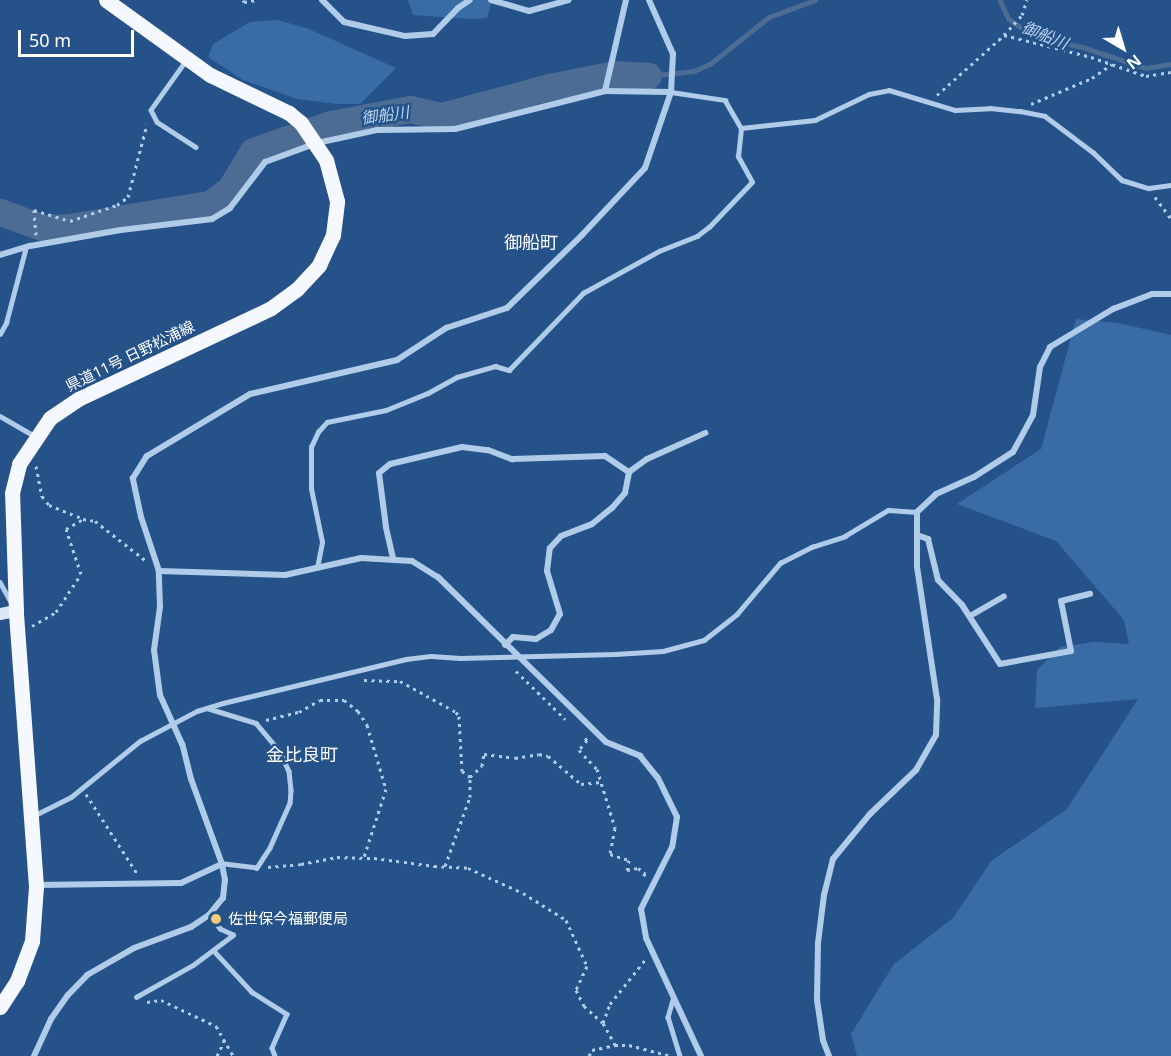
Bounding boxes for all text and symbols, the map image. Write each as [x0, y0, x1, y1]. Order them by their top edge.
water label: 御船川 [1019, 17, 1071, 53]
scale bar [21, 18, 136, 56]
north arrow [1093, 18, 1153, 78]
text: 50 m [29, 28, 71, 52]
text: N [1122, 50, 1146, 75]
water label: 御船川 [360, 102, 410, 128]
district label: 御船町 [504, 231, 558, 253]
street label: 県道11号 日野松浦線 [63, 317, 197, 395]
district label: 金比良町 [266, 743, 338, 765]
place label: 佐世保今福郵便局 [228, 910, 348, 928]
marker: 佐世保今福郵便局 [209, 912, 223, 926]

